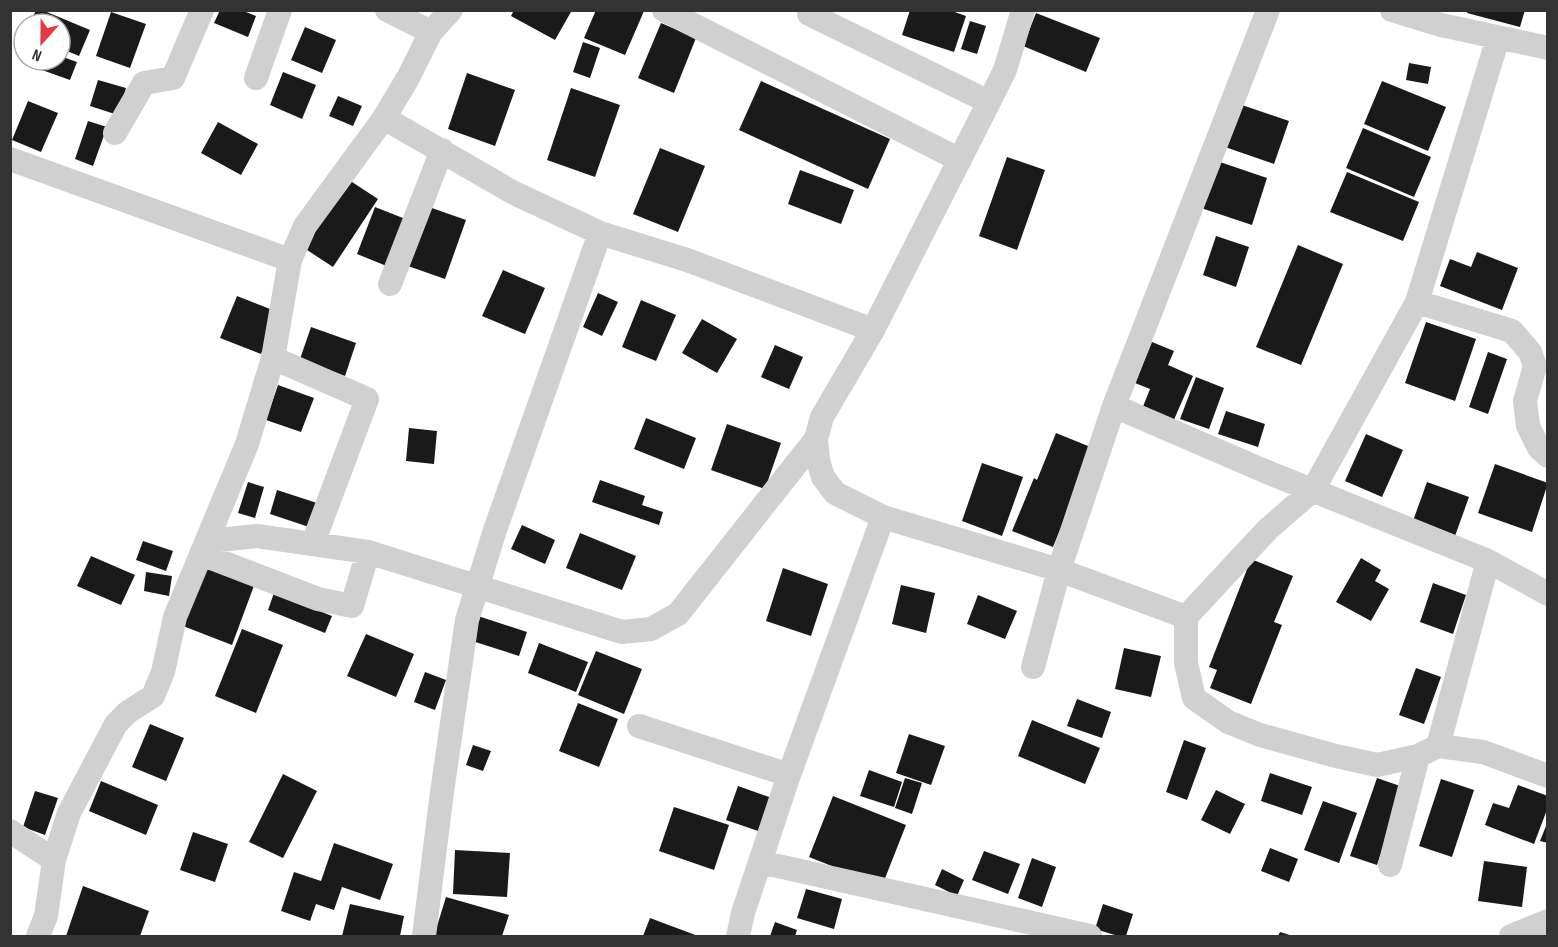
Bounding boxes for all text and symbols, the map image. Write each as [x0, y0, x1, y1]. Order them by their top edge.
north arrow [12, 12, 72, 72]
text: N [30, 44, 45, 65]

